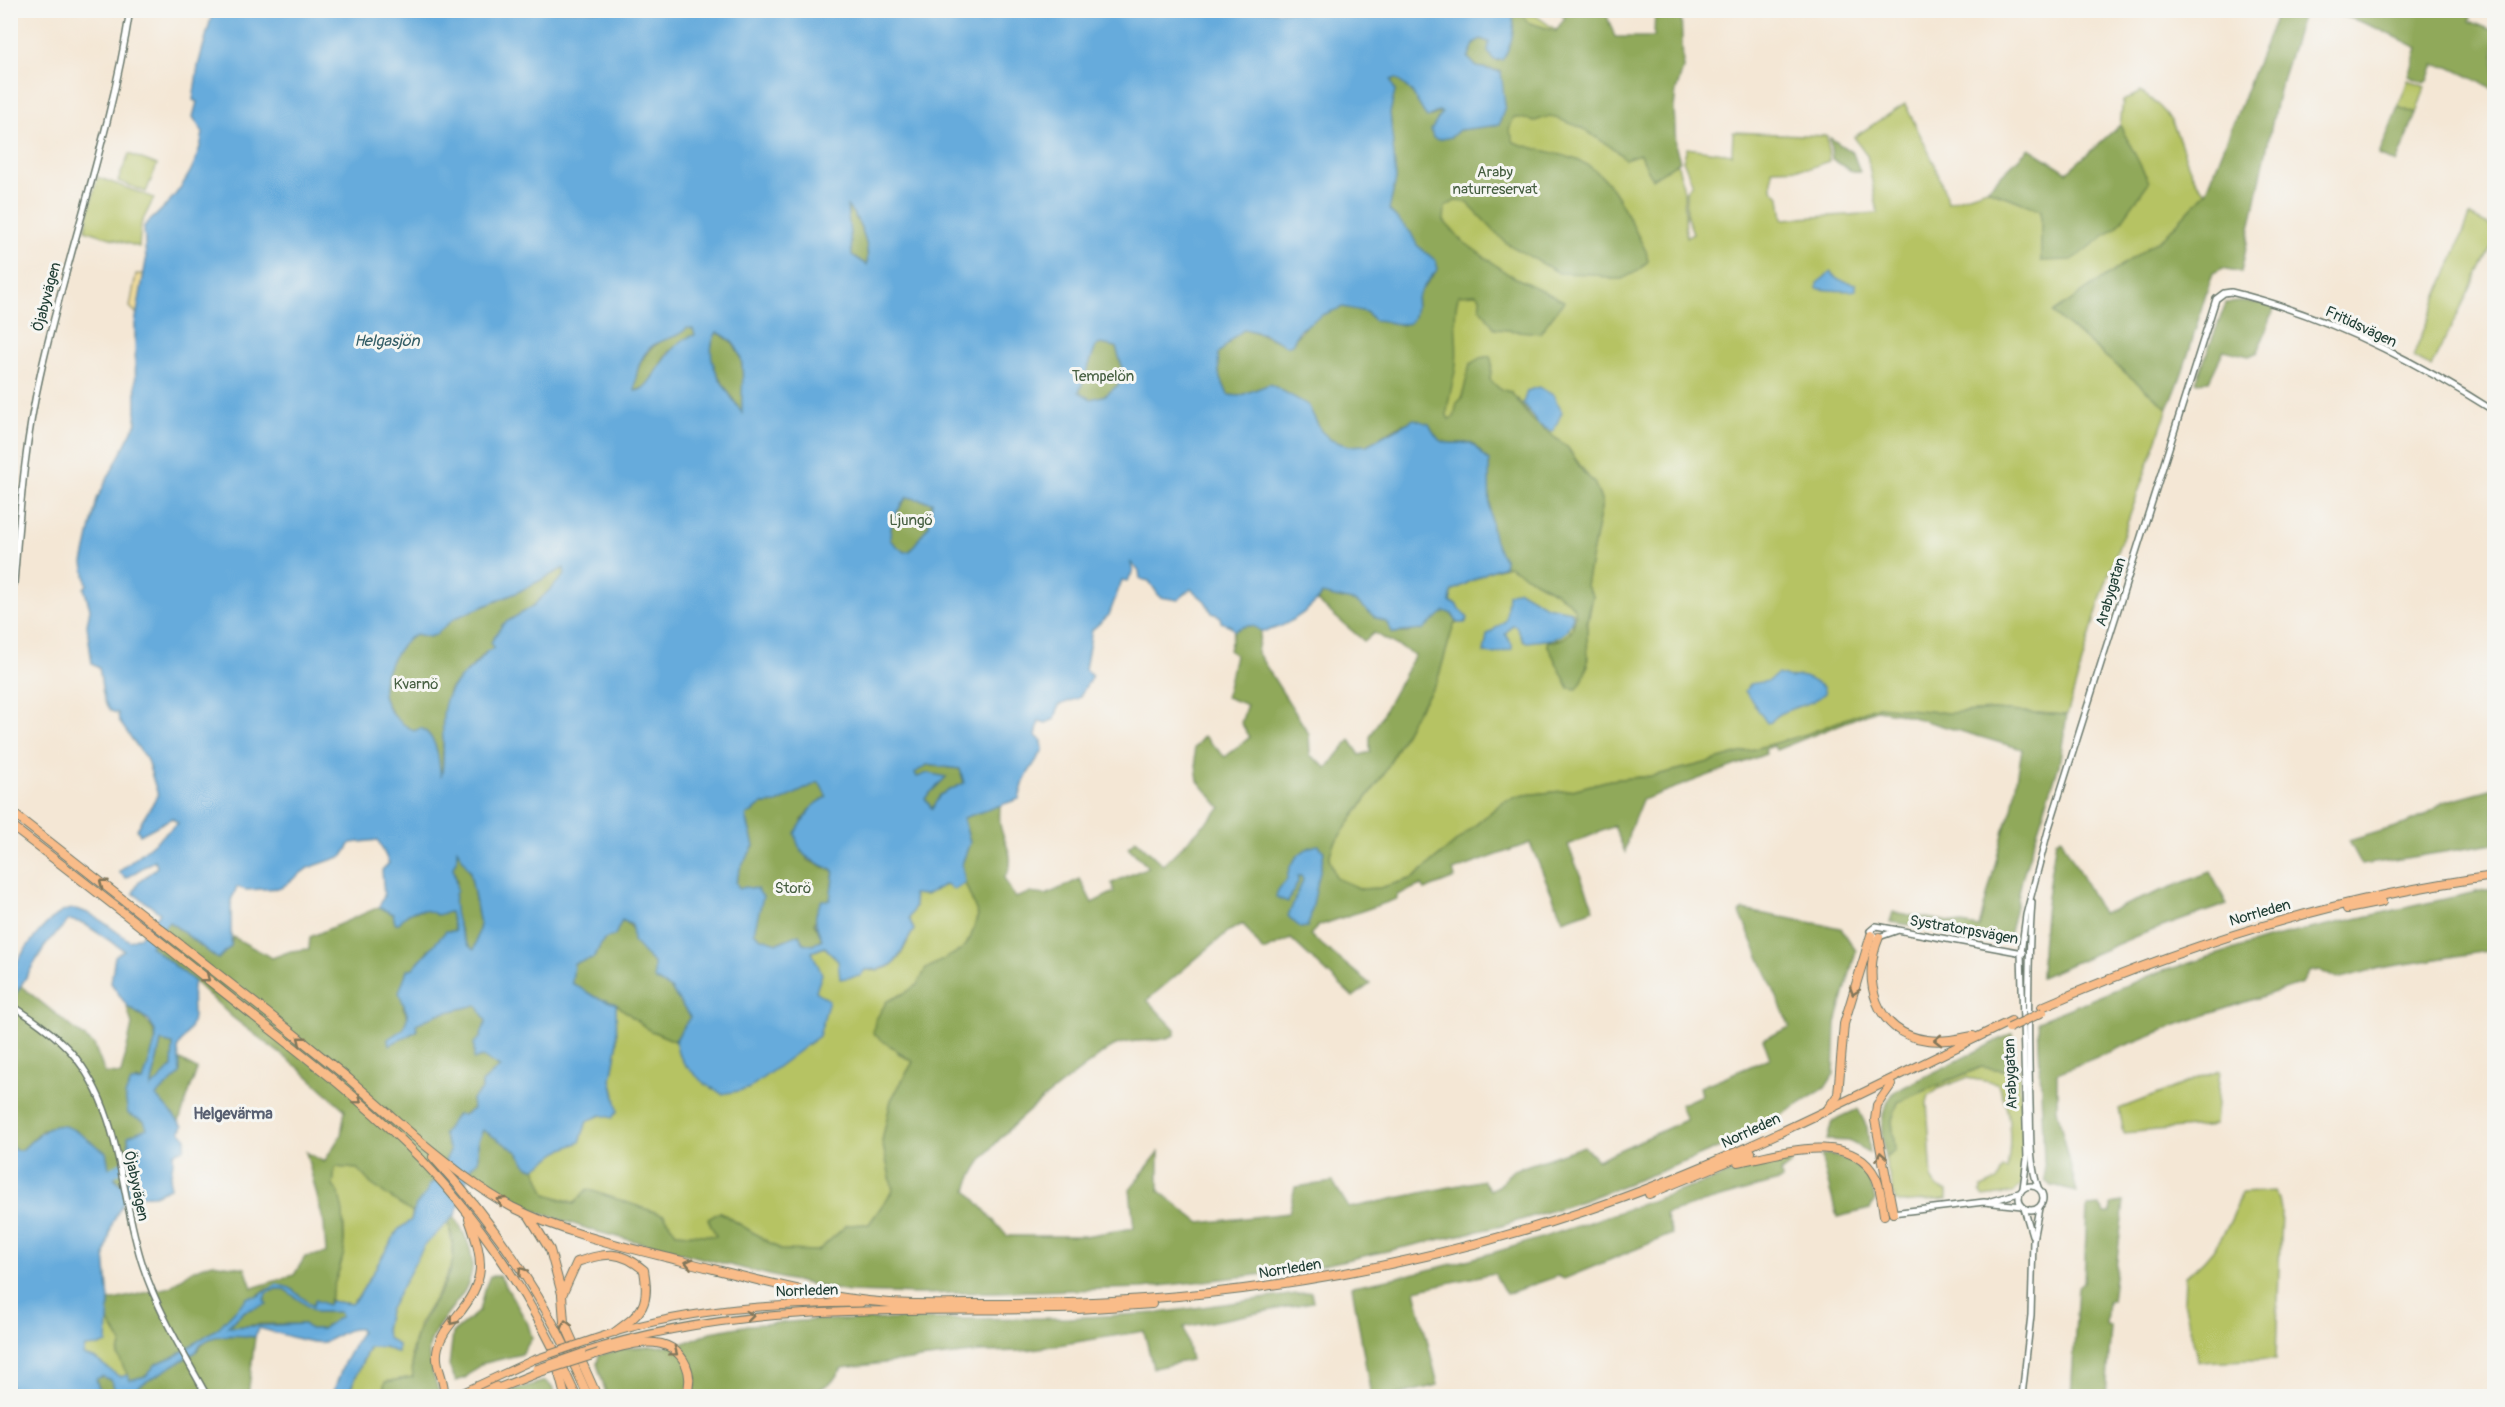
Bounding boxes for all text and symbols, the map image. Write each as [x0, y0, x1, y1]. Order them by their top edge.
park label: Araby naturreservat [1452, 163, 1539, 199]
street label: Öjabyvägen [29, 260, 65, 334]
street label: Fritidsvägen [2322, 302, 2400, 352]
water label: Helgasjön [354, 331, 421, 351]
park label: Tempelön [1072, 367, 1134, 386]
park label: Ljungö [889, 511, 933, 530]
street label: Arabygatan [2092, 555, 2130, 629]
park label: Kvarnö [394, 675, 438, 694]
one-way arrow [99, 879, 110, 890]
park label: Storö [775, 879, 811, 898]
street label: Norrleden [2227, 895, 2293, 931]
street label: Systratorpsvägen [1908, 911, 2020, 949]
one-way arrow [199, 970, 210, 981]
one-way arrow [1849, 985, 1861, 996]
one-way arrow [1933, 1034, 1942, 1046]
one-way arrow [297, 1036, 308, 1047]
street label: Arabygatan [2000, 1038, 2022, 1110]
one-way arrow [351, 1093, 362, 1104]
district label: Helgevärma [193, 1104, 273, 1124]
street label: Norrleden [1718, 1109, 1784, 1153]
street label: Öjabyvägen [119, 1149, 153, 1223]
one-way arrow [1875, 1151, 1888, 1161]
one-way arrow [497, 1196, 507, 1208]
street label: Norrleden [1257, 1255, 1323, 1283]
one-way arrow [685, 1257, 695, 1270]
one-way arrow [518, 1266, 529, 1277]
street label: Norrleden [775, 1280, 839, 1302]
one-way arrow [746, 1310, 755, 1323]
one-way arrow [450, 1314, 461, 1325]
one-way arrow [561, 1319, 573, 1330]
one-way arrow [667, 1344, 678, 1355]

